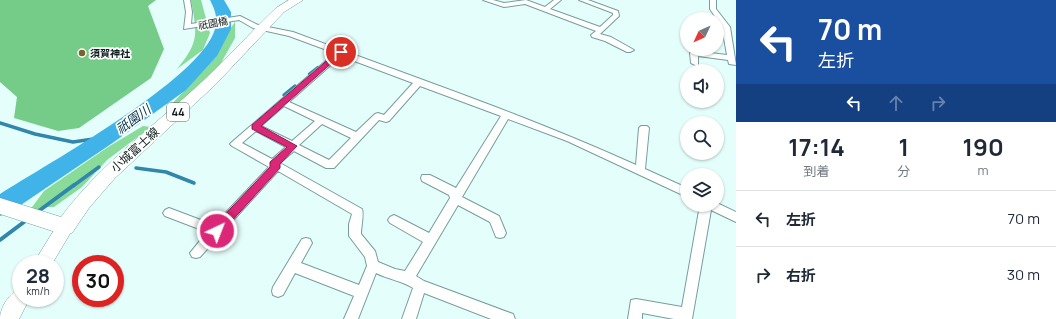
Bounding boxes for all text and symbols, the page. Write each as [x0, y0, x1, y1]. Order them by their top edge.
text: 70 m [818, 10, 882, 48]
north arrow [680, 12, 724, 56]
map controls [680, 12, 724, 212]
street label: 祇園橋 [197, 14, 229, 32]
icon: left [752, 16, 804, 68]
pin [324, 35, 358, 69]
icon: arrive [330, 41, 352, 63]
place label: 須賀神社 [90, 46, 131, 60]
marker: 須賀神社 [77, 48, 87, 58]
text: 左折 [818, 48, 854, 72]
button: sound [680, 64, 724, 108]
icon: left [843, 92, 865, 114]
icon: ahead [885, 92, 907, 114]
icon: right [927, 92, 949, 114]
water label: 祇園川 [112, 99, 156, 138]
road number: 44 [167, 103, 189, 121]
button: search [680, 116, 724, 160]
street label: 小城富士線 [107, 123, 163, 176]
text: 17:14 [788, 130, 845, 163]
text: 1 [898, 130, 909, 163]
text: 190 [962, 130, 1004, 163]
text: m [978, 161, 989, 179]
text: 到着 [804, 162, 830, 180]
text: 分 [897, 162, 910, 180]
button: layers [680, 168, 724, 212]
icon: left [752, 208, 774, 230]
text: 70 m [1008, 208, 1040, 229]
text: 左折 [786, 209, 816, 230]
position arrow [196, 210, 238, 252]
speed limit sign: 30 [72, 255, 124, 307]
text: 28 [26, 262, 50, 289]
icon: right [752, 264, 774, 286]
text: 30 m [1007, 264, 1040, 285]
text: 右折 [786, 265, 816, 286]
text: km/h [26, 284, 50, 298]

